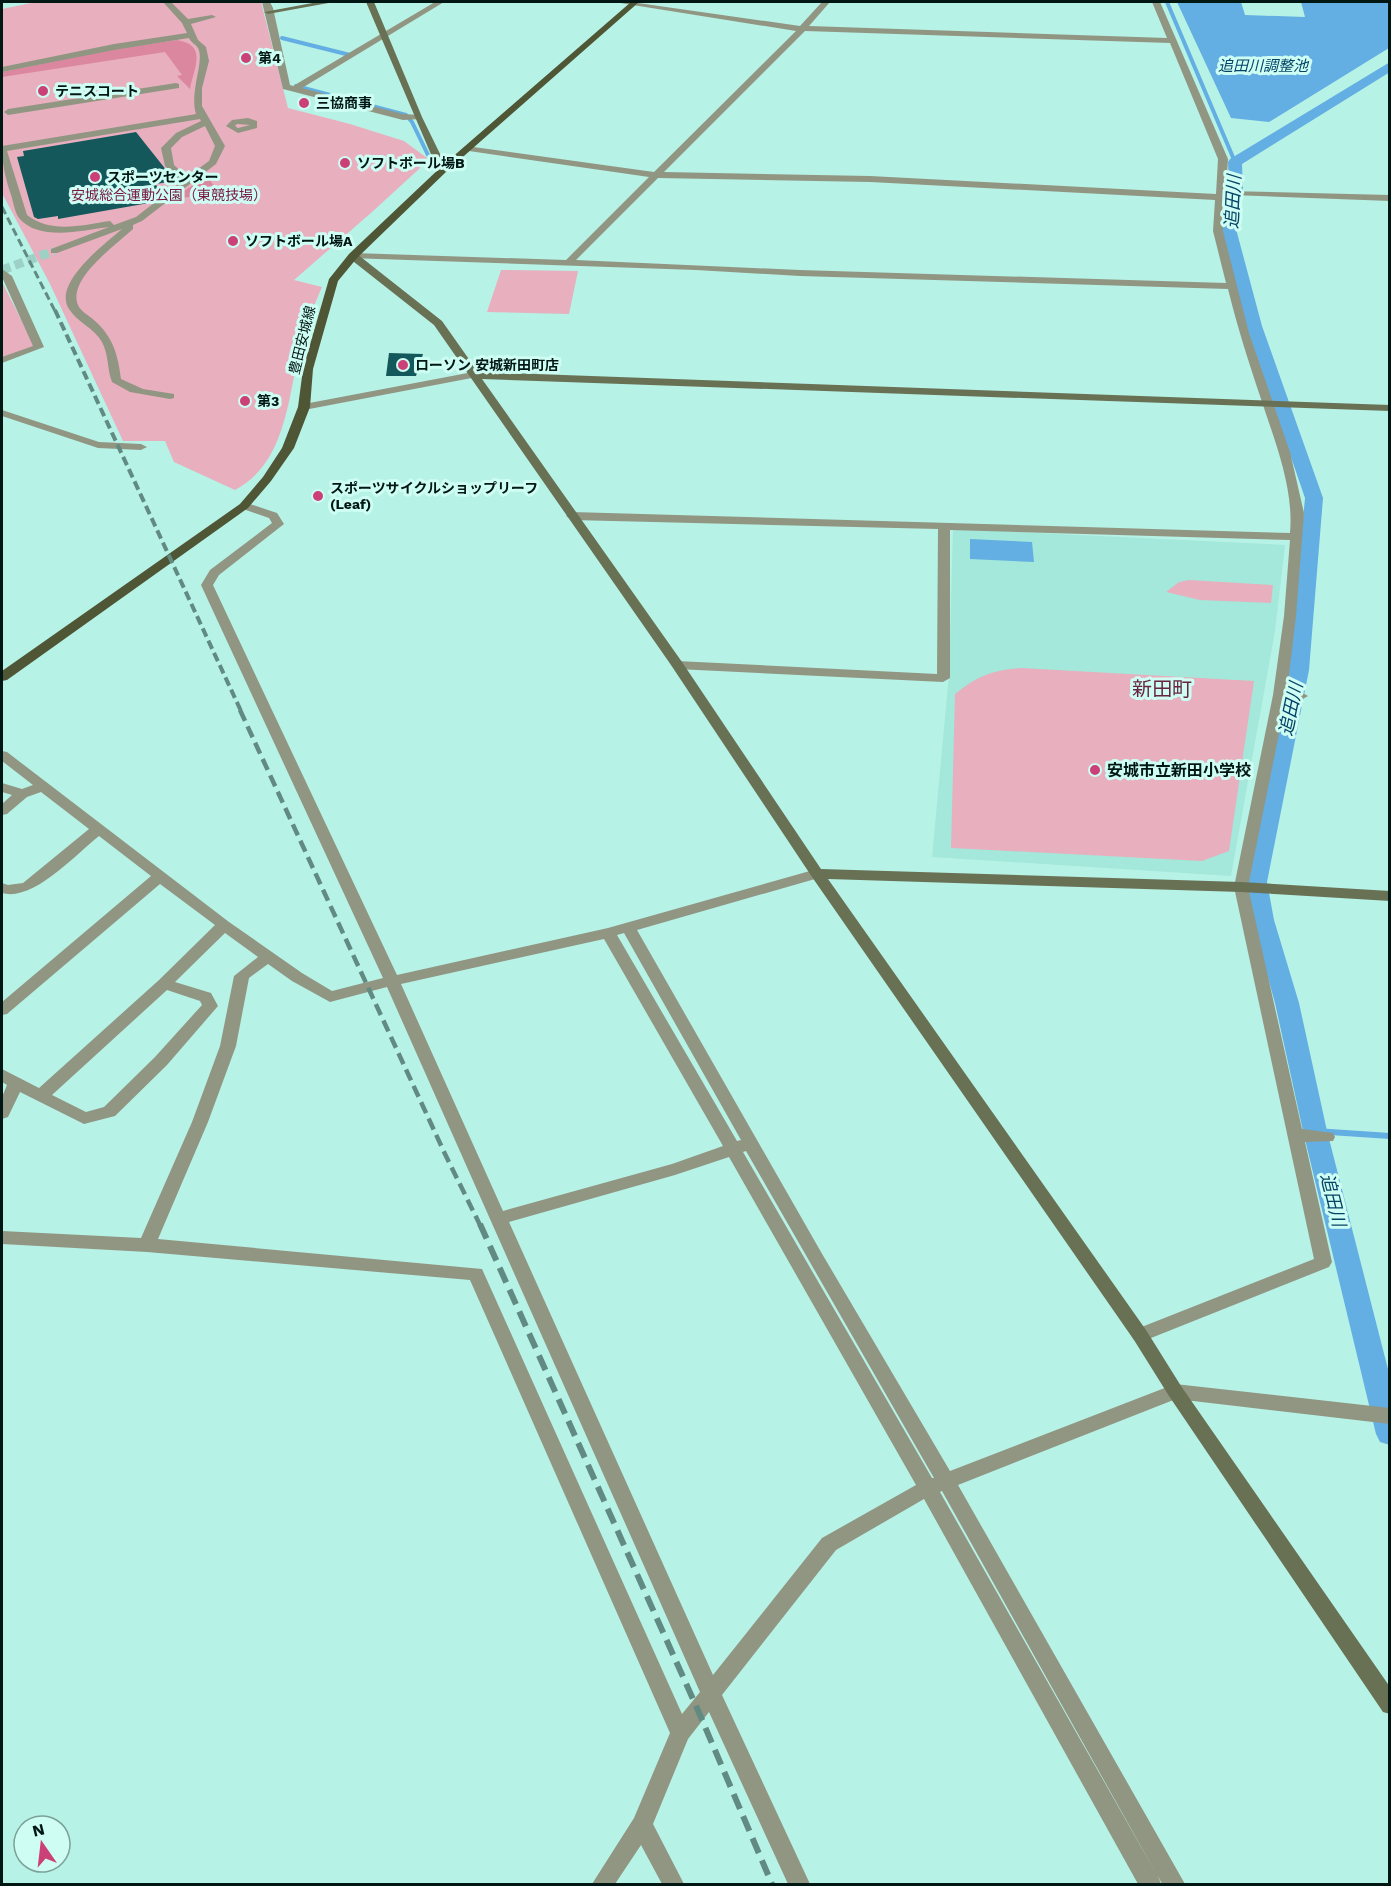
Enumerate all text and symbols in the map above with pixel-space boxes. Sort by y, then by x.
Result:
place label: 第4 [258,50,281,66]
marker: 第4 [239,51,253,65]
water label: 追田川調整池 [1218,57,1310,75]
place label: テニスコート [55,83,139,99]
marker: テニスコート [36,84,50,98]
place label: 三協商事 [316,95,372,111]
marker: 三協商事 [297,96,311,110]
place label: ソフトボール場B [357,155,465,171]
marker: ソフトボール場B [338,156,352,170]
place label: スポーツセンター [107,169,219,185]
marker: スポーツセンター [88,170,102,184]
water label: 追田川 [1221,172,1245,229]
park label: 安城総合運動公園（東競技場） [71,187,267,203]
place label: ソフトボール場A [245,233,353,249]
marker: ソフトボール場A [226,234,240,248]
street label: 豊田安城線 [286,304,318,376]
place label: ローソン 安城新田町店 [415,357,559,373]
marker: ローソン 安城新田町店 [396,358,410,372]
place label: 第3 [257,393,279,409]
marker: 第3 [238,394,252,408]
place label: スポーツサイクルショップリーフ (Leaf) [330,480,538,512]
marker: スポーツサイクルショップリーフ (Leaf) [311,489,325,503]
district label: 新田町 [1132,677,1192,701]
water label: 追田川 [1275,678,1307,737]
place label: 安城市立新田小学校 [1107,761,1251,780]
marker: 安城市立新田小学校 [1088,763,1102,777]
water label: 追田川 [1317,1171,1351,1231]
north arrow [12,1814,72,1874]
text: N [30,1819,47,1841]

